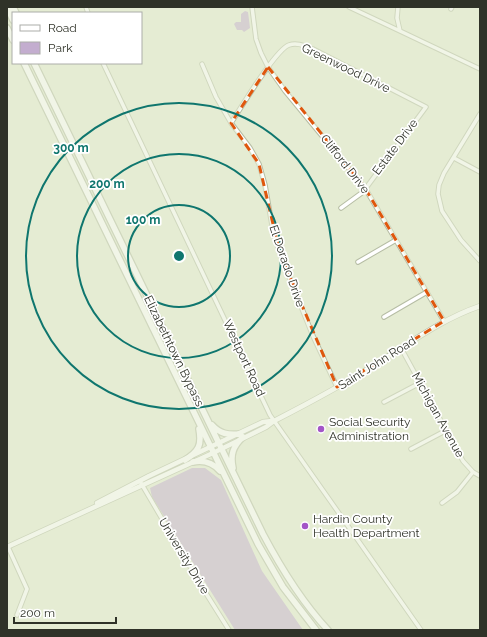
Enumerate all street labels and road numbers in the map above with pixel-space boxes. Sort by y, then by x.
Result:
street label: Greenwood Drive [300,41,392,95]
street label: Estate Drive [369,116,421,178]
street label: Clifford Drive [318,132,372,196]
street label: El Dorado Drive [266,223,308,309]
street label: Elizabethtown Bypass [141,293,207,409]
street label: Westport Road [220,317,268,399]
street label: Saint John Road [336,334,418,392]
street label: Michigan Avenue [409,370,467,460]
street label: University Drive [156,515,212,597]

